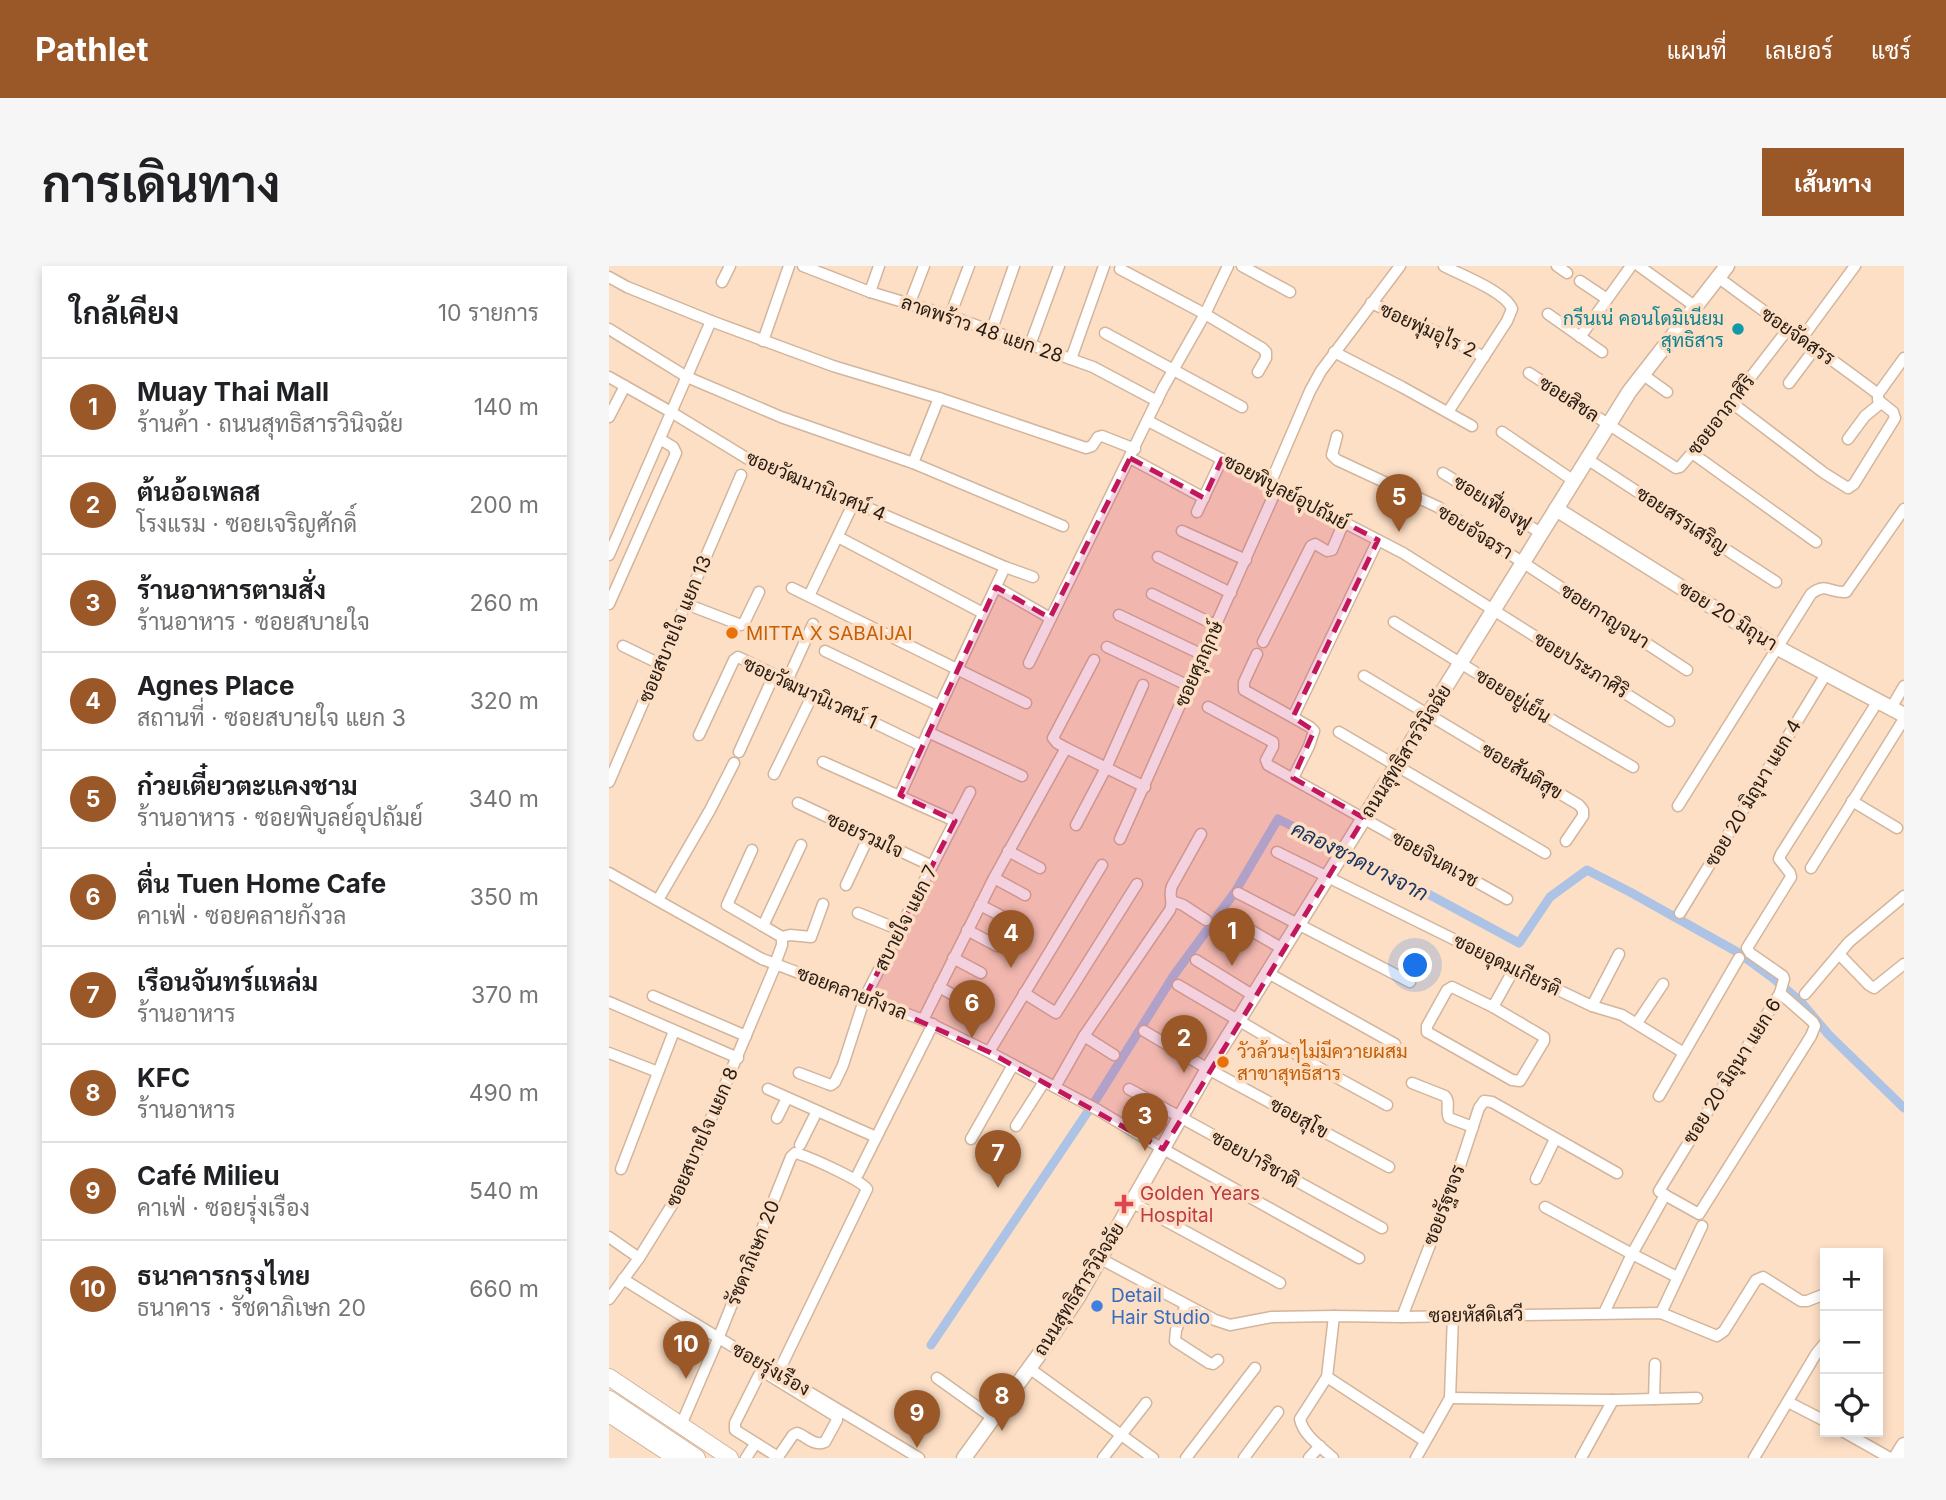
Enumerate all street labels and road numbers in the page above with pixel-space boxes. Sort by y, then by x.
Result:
street label: ลาดพร้าว 48 แยก 28 [898,291,1066,367]
street label: ซอยพุ่มอุไร 2 [1376,297,1480,363]
street label: ซอยจัดสรร [1757,302,1839,370]
street label: ซอยอาภาศิริ [1682,370,1760,460]
street label: ซอยสิชล [1535,371,1603,427]
street label: ซอยวัฒนานิเวศน์ 4 [743,445,890,526]
street label: ซอยพิบูลย์อุปถัมย์ [1218,448,1353,536]
street label: ซอยเฟื่องฟู [1448,465,1538,537]
street label: ซอยสรรเสริญ [1632,482,1732,558]
street label: ซอยอัจฉรา [1433,500,1517,564]
street label: ซอยสบายใจ แยก 13 [633,551,716,706]
street label: ซอย 20 มิถุนา [1674,577,1782,656]
street label: ซอยกาญจนา [1556,579,1654,653]
street label: ซอยศุภฤกษ์ [1169,616,1230,711]
street label: ซอยประภาศิริ [1530,627,1632,703]
street label: ซอยวัฒนานิเวศน์ 1 [739,651,881,734]
street label: ซอยอยู่เย็น [1470,662,1556,730]
street label: ถนนสุทธิสารวินิจฉัย [1356,680,1457,822]
street label: ซอย 20 มิถุนา แยก 4 [1700,715,1807,871]
street label: ซอยสันติสุข [1477,738,1567,805]
street label: ซอยรวมใจ [823,806,907,863]
street label: ซอยจินตเวช [1388,826,1482,892]
street label: สบายใจ แยก 7 [869,861,942,975]
street label: ซอยอุดมเกียรติ [1449,928,1565,1002]
street label: ซอยคลายกังวล [793,961,911,1025]
street label: ซอย 20 มิถุนา แยก 6 [1678,994,1787,1149]
street label: ซอยสบายใจ แยก 8 [660,1063,743,1210]
street label: ซอยสุโข [1265,1092,1333,1144]
street label: ซอยปาริชาติ [1207,1125,1303,1193]
street label: ซอยรัฐขจร [1418,1162,1471,1249]
street label: รัชดาภิเษก 20 [721,1197,785,1309]
street label: ถนนสุทธิสารวินิจฉัย [1029,1218,1130,1360]
street label: ซอยหัสดิเสวี [1428,1302,1524,1327]
street label: ซอยรุ่งเรือง [727,1337,814,1401]

